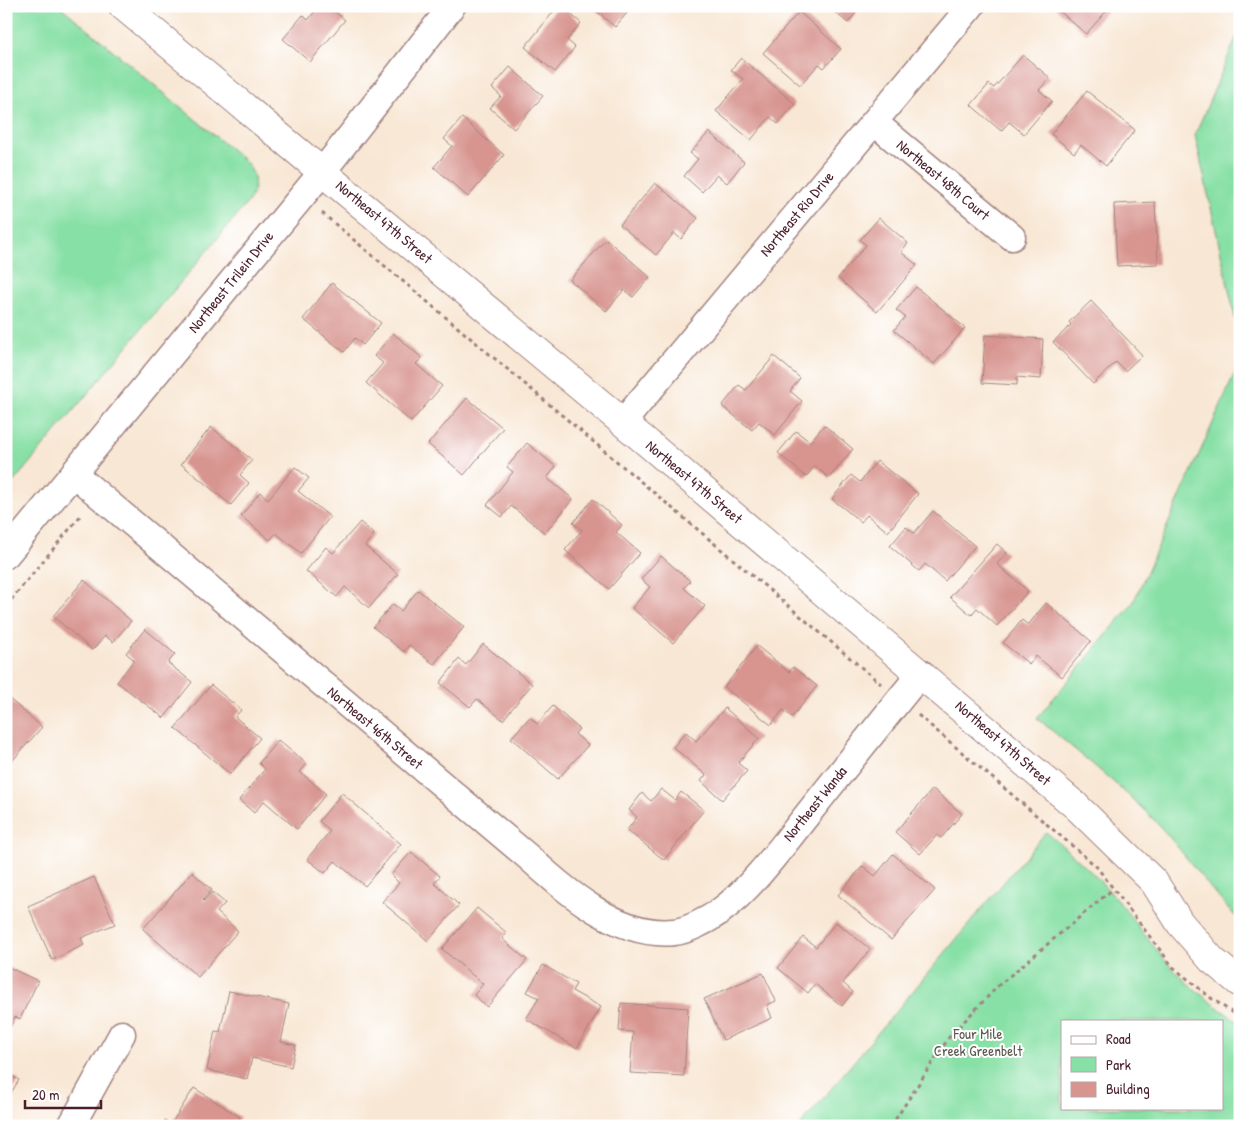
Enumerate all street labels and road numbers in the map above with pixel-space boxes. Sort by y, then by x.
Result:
street label: Northeast 48th Court [892,134,995,225]
street label: Northeast Rio Drive [755,167,839,261]
street label: Northeast 47th Street [331,175,438,269]
street label: Northeast Trilein Drive [183,226,278,337]
street label: Northeast 47th Street [641,435,748,529]
street label: Northeast 46th Street [323,681,428,774]
street label: Northeast 47th Street [951,695,1056,791]
street label: Northeast Wanda [778,762,852,846]

